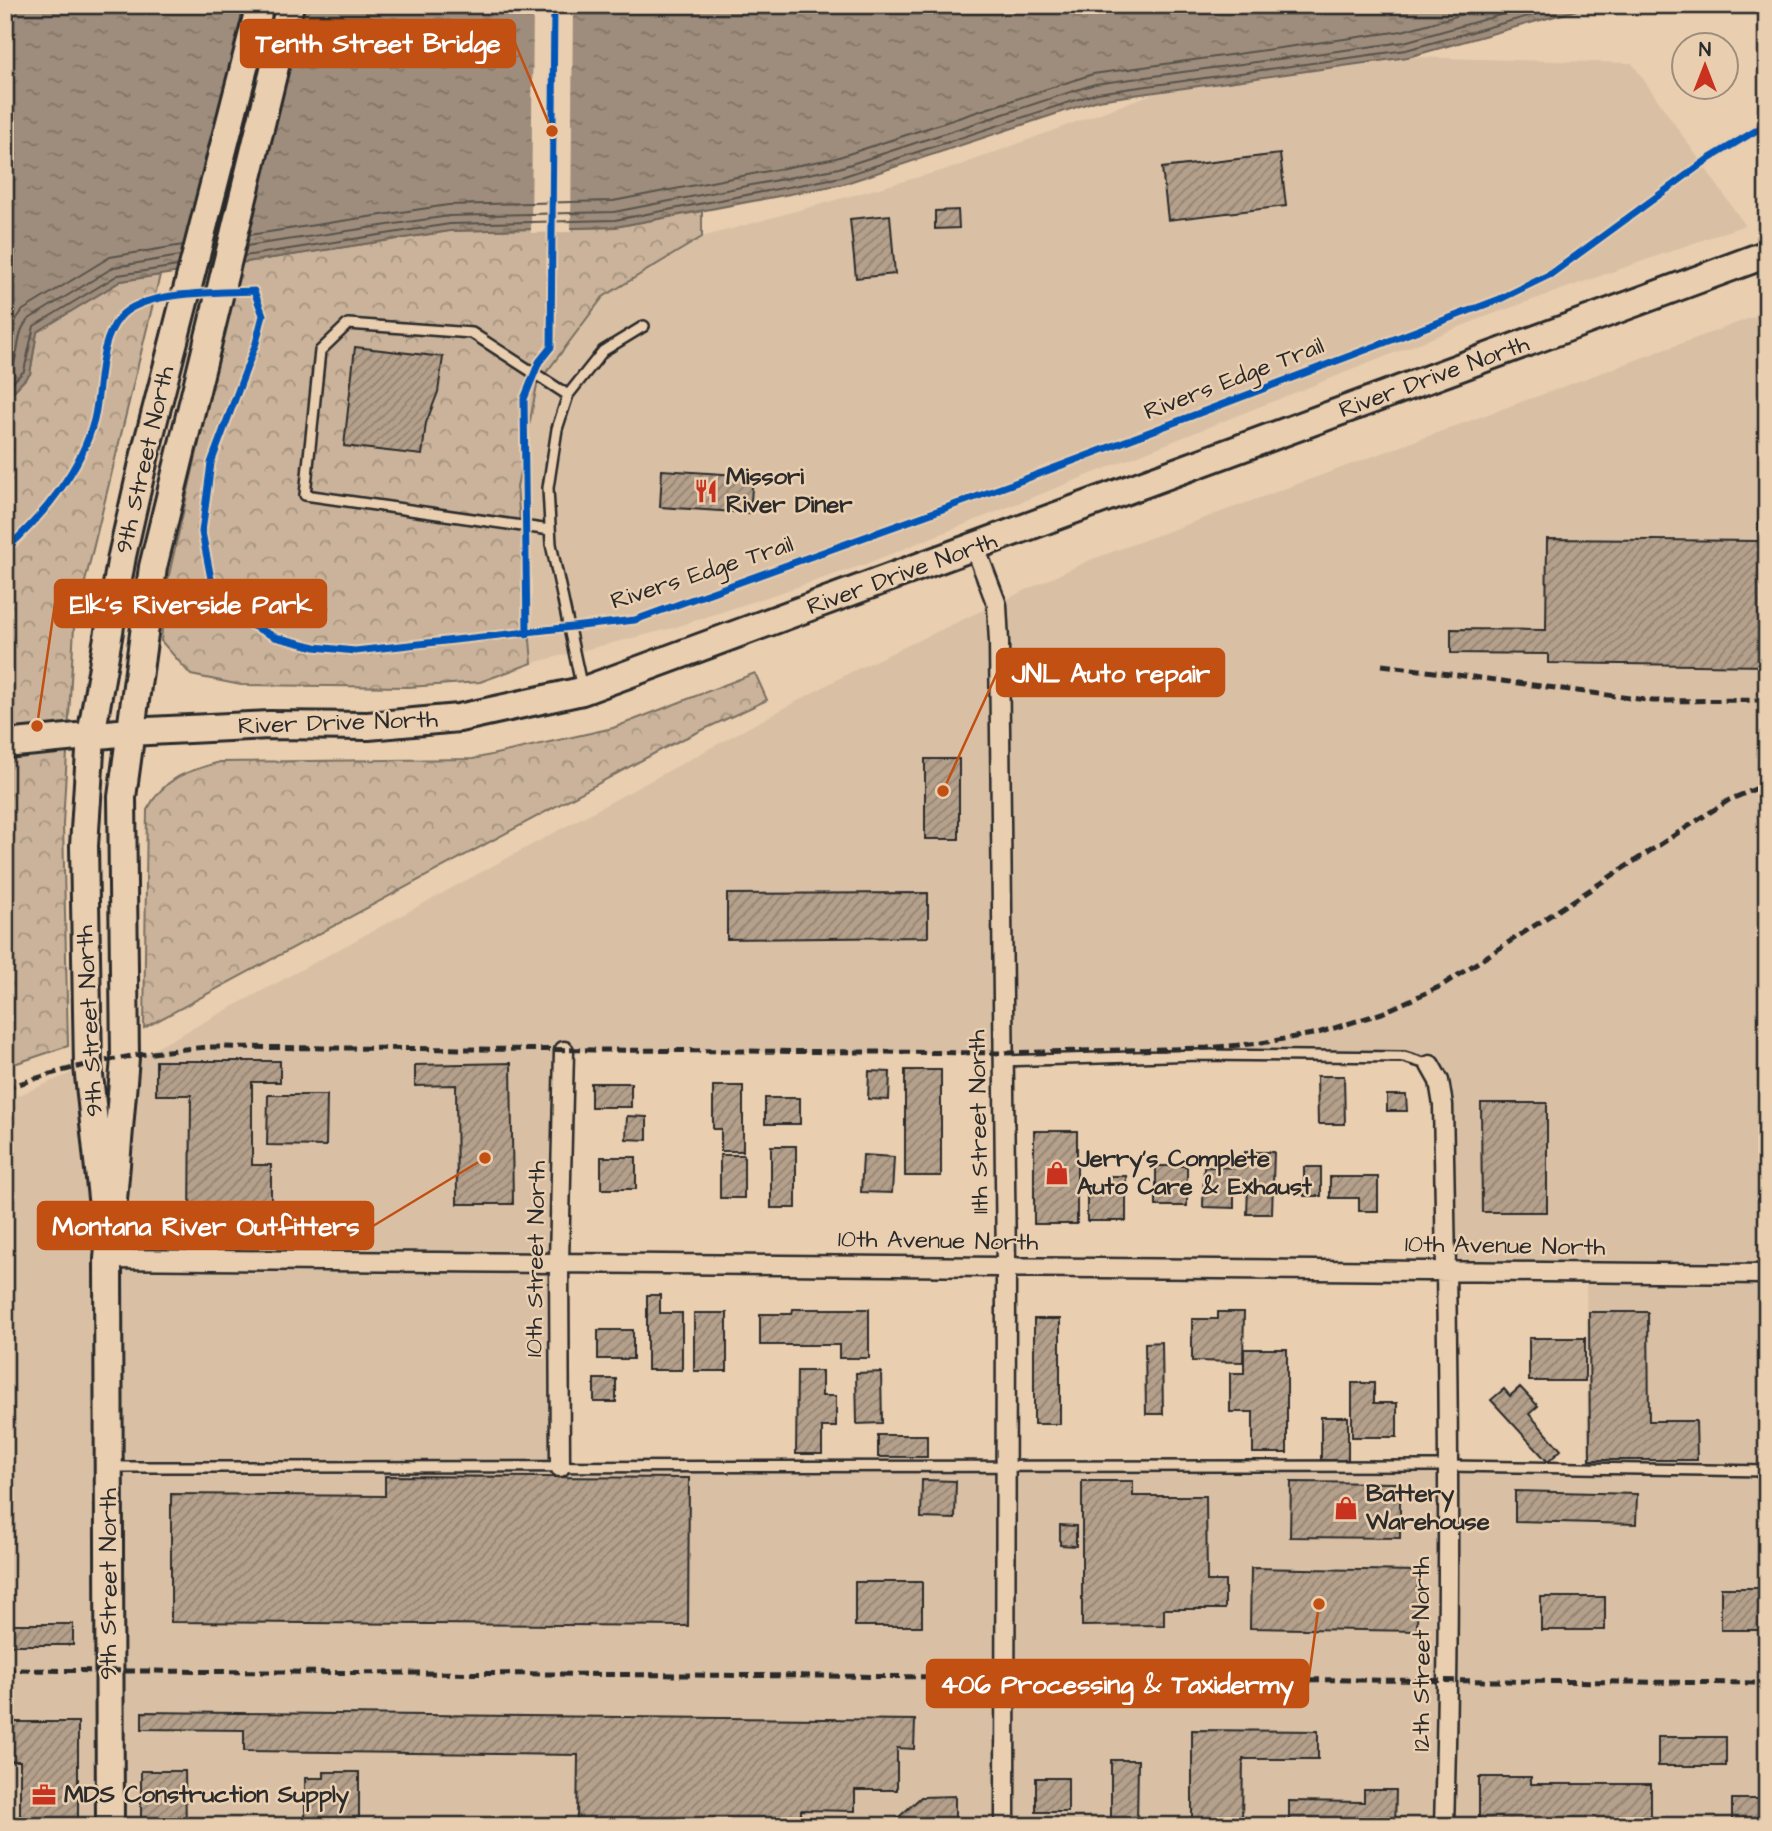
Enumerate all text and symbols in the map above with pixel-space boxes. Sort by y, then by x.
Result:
callout: Tenth Street Bridge [241,20,515,67]
text: Tenth Street Bridge [254,26,501,65]
north arrow [1670,32,1740,102]
text: N [1699,37,1711,64]
street label: River Drive North [1334,327,1534,427]
street label: Rivers Edge Trail [1139,329,1329,430]
street label: 9th Street North [107,363,183,557]
place label: Missori River Diner [726,460,853,522]
restaurant icon: Missori River Diner [692,477,720,505]
street label: River Drive North [802,524,1002,624]
street label: Rivers Edge Trail [606,527,798,620]
callout: Elk's Riverside Park [55,580,326,627]
text: Elk's Riverside Park [70,587,313,623]
callout: JNL Auto repair [997,649,1224,696]
text: JNL Auto repair [1011,656,1211,692]
street label: River Drive North [238,703,439,743]
street label: 9th Street North [68,924,112,1118]
street label: 11th Street North [960,1029,998,1214]
place label: Jerry's Complete Auto Care & Exhaust [1076,1142,1312,1204]
shop icon: Jerry's Complete Auto Care & Exhaust [1043,1159,1071,1187]
street label: 10th Street North [517,1160,555,1358]
callout: Montana River Outfitters [38,1202,373,1249]
text: Montana River Outfitters [52,1209,360,1245]
street label: 10th Avenue North [838,1222,1039,1260]
street label: 10th Avenue North [1405,1227,1606,1265]
place label: Battery Warehouse [1365,1477,1490,1539]
street label: 9th Street North [92,1488,126,1680]
shop icon: Battery Warehouse [1332,1494,1360,1522]
street label: 12th Street North [1405,1556,1439,1752]
callout: 406 Processing & Taxidermy [927,1660,1308,1707]
text: 406 Processing & Taxidermy [940,1667,1294,1706]
place label: MDS Construction Supply [64,1778,350,1814]
office icon: MDS Construction Supply [30,1781,58,1809]

